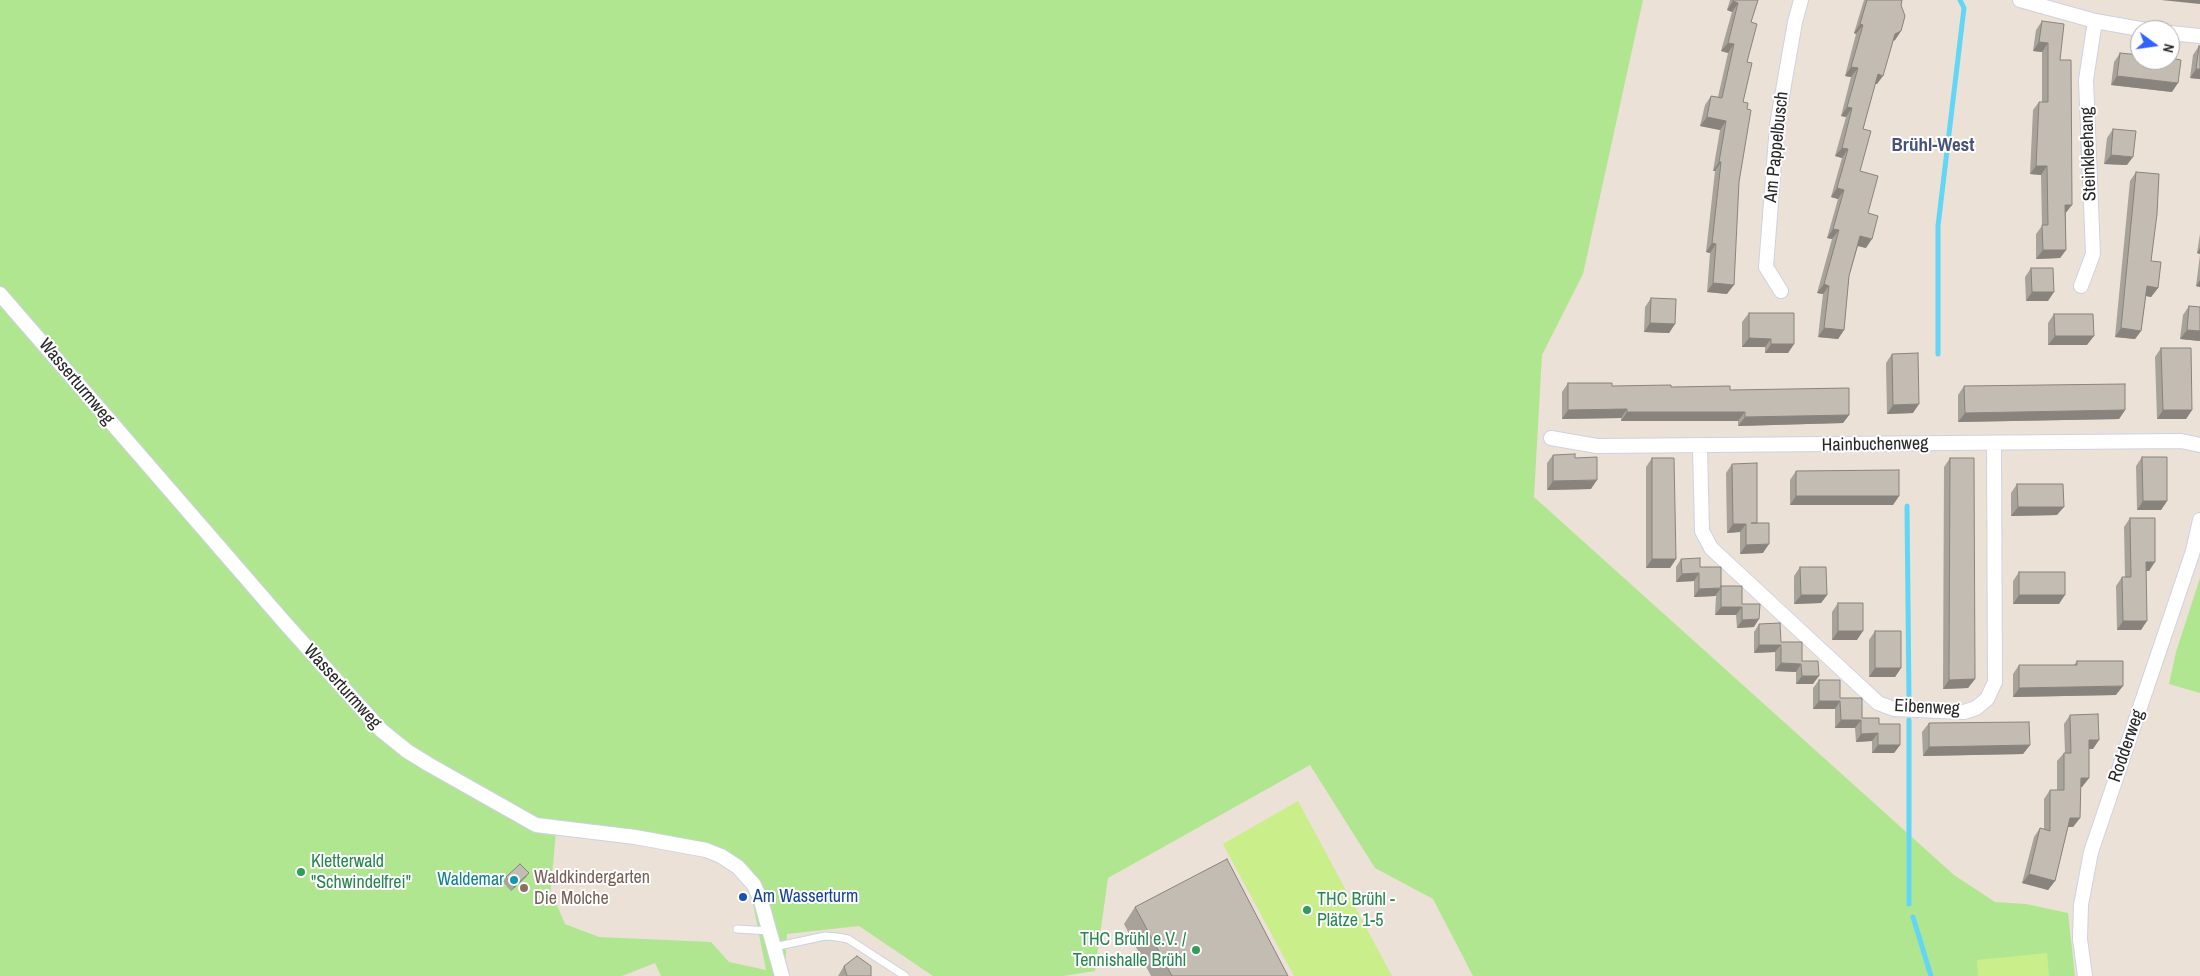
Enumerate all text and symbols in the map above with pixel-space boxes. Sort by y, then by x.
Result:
north arrow [2130,20,2180,70]
text: N [2159,42,2178,55]
street label: Am Pappelbusch [1760,90,1794,204]
street label: Steinkleehang [2077,106,2101,202]
district label: Brühl-West [1892,135,1974,157]
street label: Wasserturmweg [34,334,118,430]
street label: Hainbuchenweg [1821,433,1929,457]
street label: Wasserturmweg [298,640,386,734]
street label: Eibenweg [1894,695,1960,721]
street label: Rodderweg [2105,707,2149,785]
place label: Kletterwald "Schwindelfrei" [311,851,411,894]
marker: Kletterwald "Schwindelfrei" [295,866,307,878]
place label: Waldkindergarten Die Molche [534,867,650,910]
place label: Waldemar [437,869,504,891]
marker: Waldemar [508,874,520,886]
marker: Waldkindergarten Die Molche [518,882,530,894]
place label: Am Wasserturm [753,886,858,908]
place label: THC Brühl - Plätze 1-5 [1317,889,1395,932]
marker: Am Wasserturm [737,891,749,903]
marker: THC Brühl - Plätze 1-5 [1301,904,1313,916]
place label: THC Brühl e.V. / Tennishalle Brühl [1073,929,1186,972]
marker: THC Brühl e.V. / Tennishalle Brühl [1190,944,1202,956]

